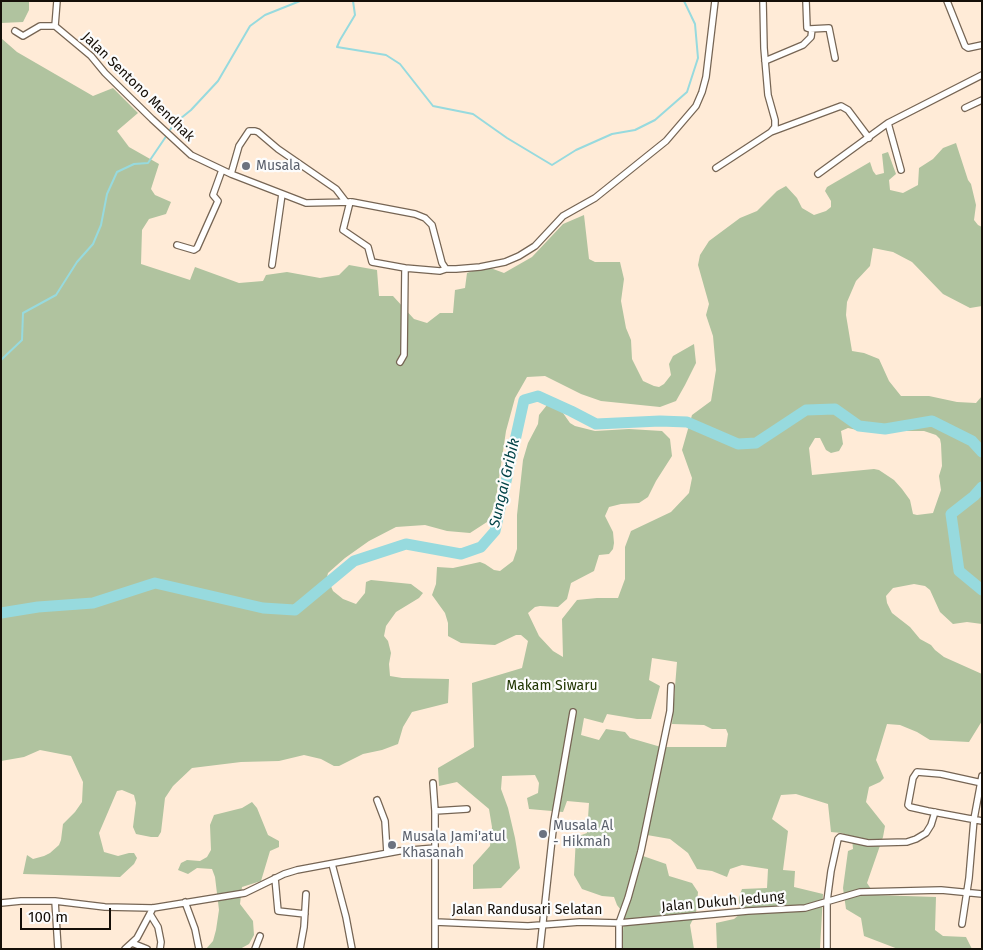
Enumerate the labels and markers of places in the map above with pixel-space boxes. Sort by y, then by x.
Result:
place label: Musala [256,158,301,174]
marker: Musala [240,160,252,172]
place label: Musala Al - Hikmah [553,818,613,850]
marker: Musala Al - Hikmah [537,828,549,840]
place label: Musala Jami'atul Khasanah [402,829,506,862]
marker: Musala Jami'atul Khasanah [386,839,398,851]

